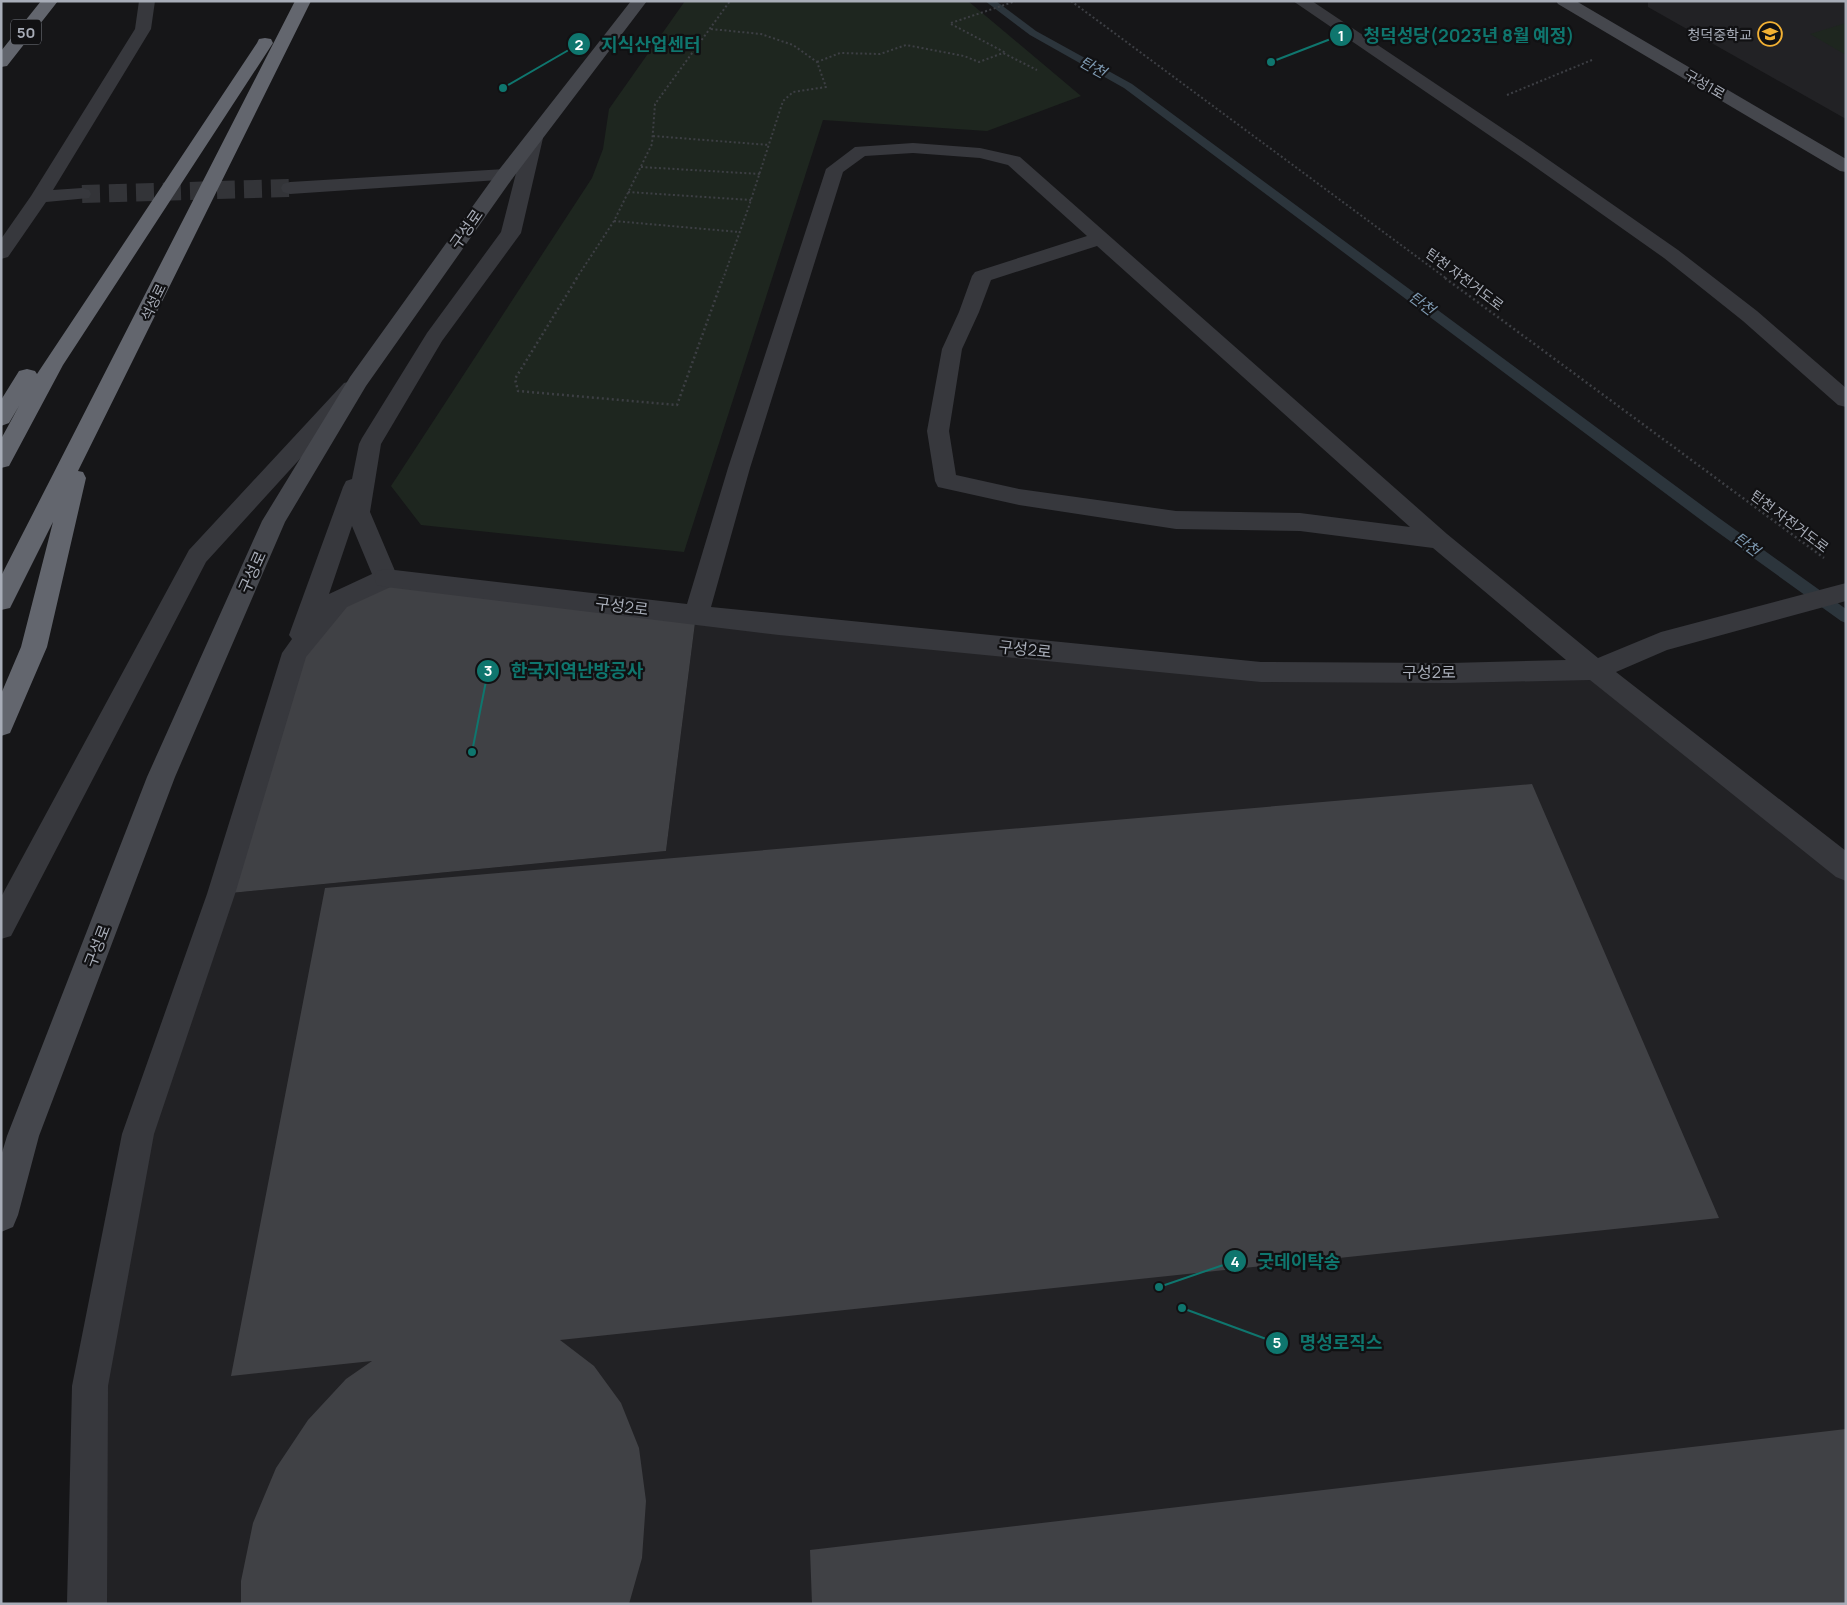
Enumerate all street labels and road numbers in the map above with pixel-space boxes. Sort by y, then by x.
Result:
road number: 50 [11,20,41,44]
street label: 구성1로 [1681,65,1729,103]
street label: 구성로 [444,204,488,253]
street label: 탄천 자전거도로 [1423,244,1507,314]
street label: 석성로 [136,280,170,324]
street label: 탄천 자전거도로 [1748,486,1832,556]
street label: 구성로 [233,547,271,597]
street label: 구성2로 [594,592,650,620]
street label: 구성2로 [997,635,1053,663]
street label: 구성2로 [1402,661,1456,683]
street label: 구성로 [79,921,115,971]

